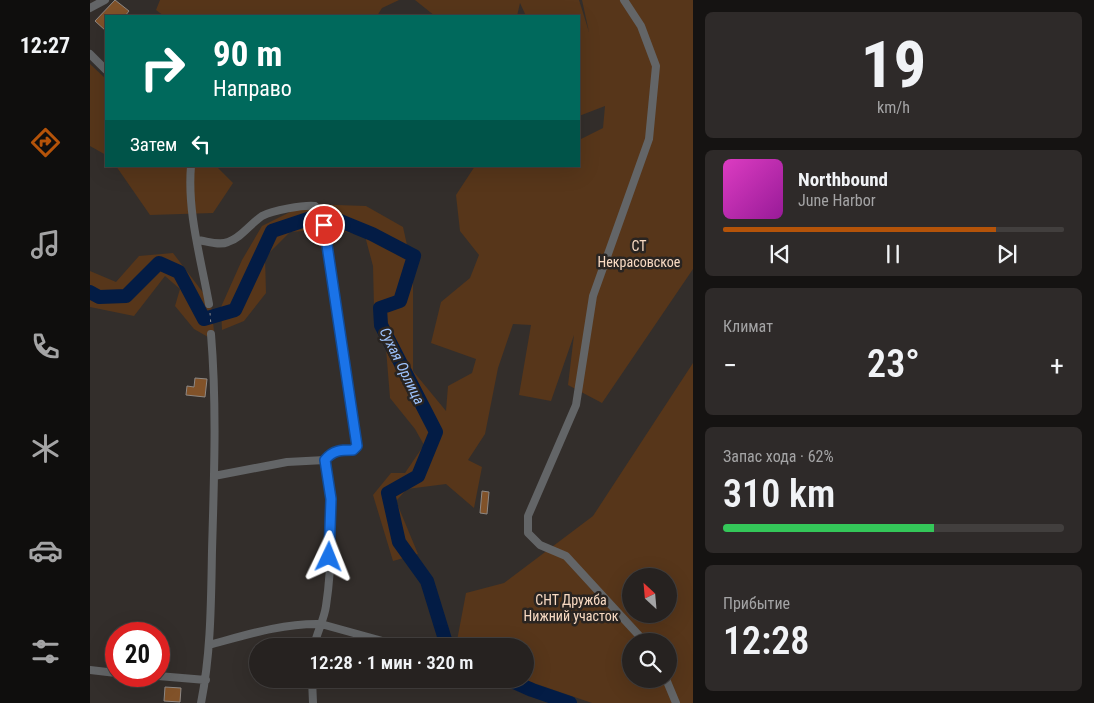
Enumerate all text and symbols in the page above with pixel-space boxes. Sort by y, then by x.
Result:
text: 19 [861,27,926,103]
text: 12:27 [20,33,70,58]
text: 90 m [213,34,282,75]
icon: right [130,35,195,100]
text: Направо [213,76,292,101]
text: km/h [877,98,910,117]
icon: directions [28,125,63,160]
icon: left [187,130,215,158]
text: Затем [130,133,177,156]
text: Northbound [798,168,888,191]
text: June Harbor [798,191,876,210]
pin [303,204,345,246]
icon: arrive [310,211,338,239]
icon: music [28,227,63,262]
park label: СТ Некрасовское [598,238,681,270]
icon: previous [766,240,794,268]
icon: pause [879,240,907,268]
icon: next [993,240,1021,268]
text: Климат [723,317,773,336]
water label: Сухая Орлица [376,325,428,407]
icon: phone [28,329,63,364]
text: 23° [867,342,920,386]
text: − [723,349,737,382]
text: + [1050,349,1064,382]
icon: climate [28,431,63,466]
text: Запас хода · 62% [723,447,834,466]
text: 310 km [723,472,835,516]
position arrow [302,530,354,582]
icon: car [28,533,63,568]
north arrow [622,568,678,622]
map controls [622,568,677,688]
park label: СНТ Дружба Нижний участок [524,592,619,624]
text: Прибытие [723,594,790,613]
text: 12:28 [723,619,809,663]
speed limit sign: 20 [105,622,170,687]
button: search [622,633,677,688]
icon: filters [28,634,63,669]
text: 12:28 · 1 мин · 320 m [310,651,473,674]

